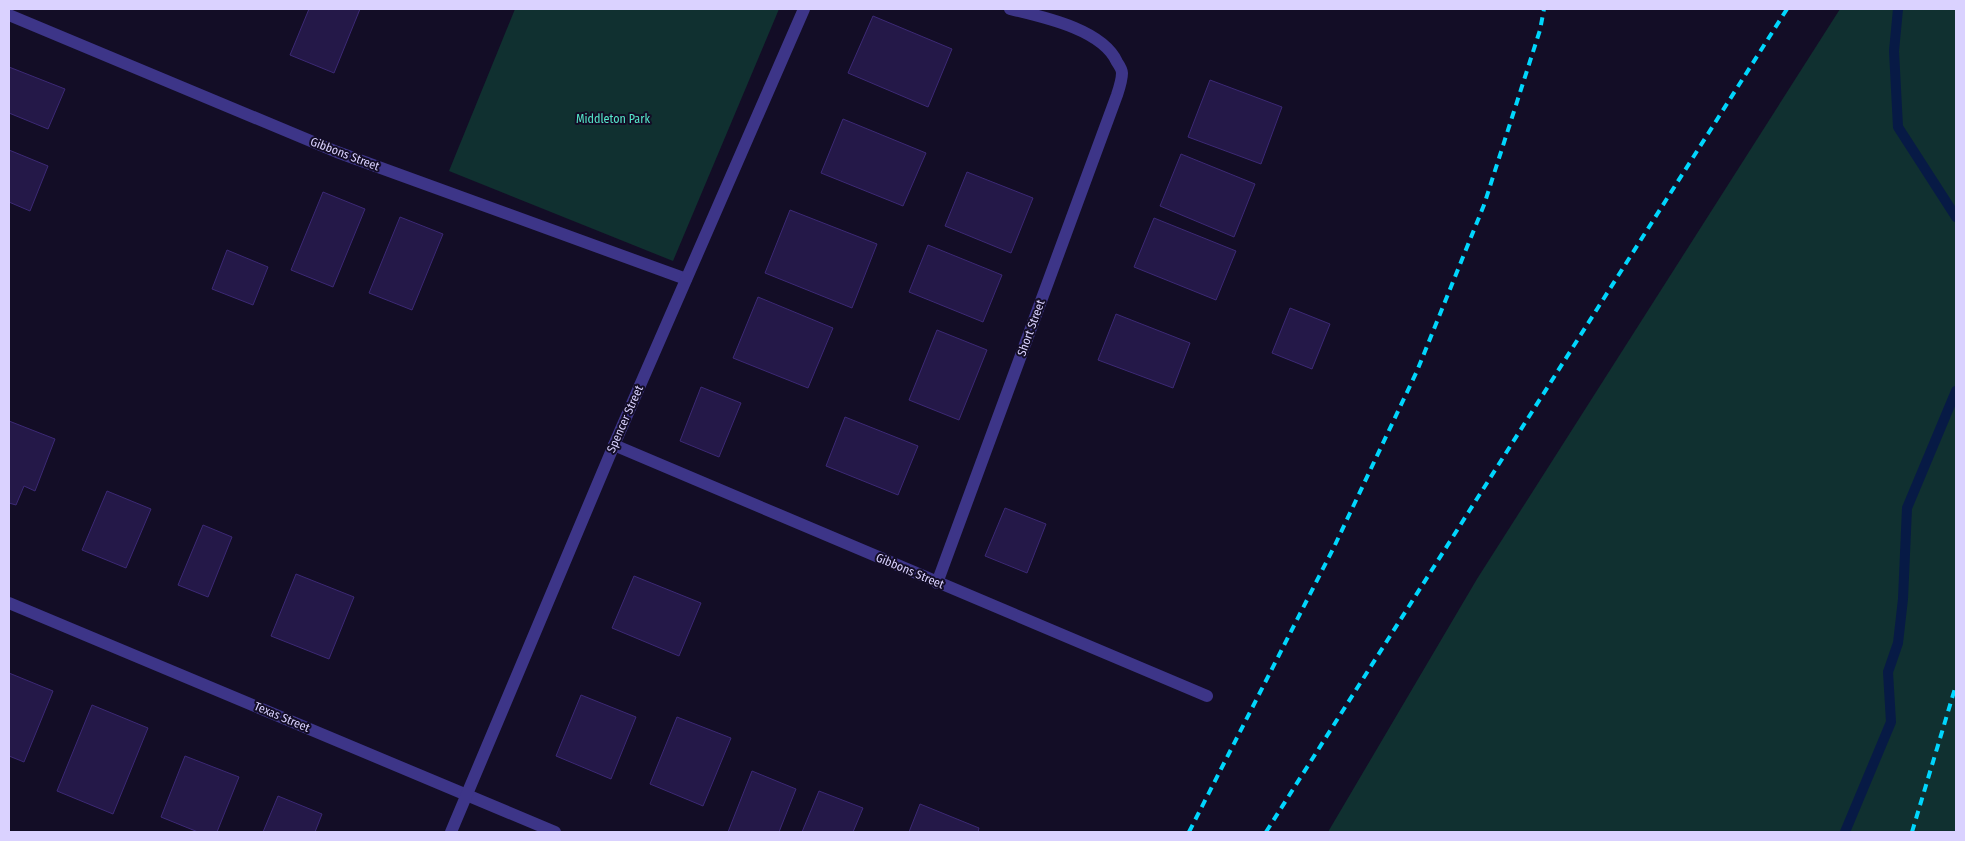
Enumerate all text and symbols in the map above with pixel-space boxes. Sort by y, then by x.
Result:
park label: Middleton Park [576,112,650,126]
street label: Gibbons Street [309,134,382,174]
street label: Short Street [1014,298,1048,358]
street label: Spencer Street [604,383,646,455]
street label: Gibbons Street [874,550,946,592]
street label: Texas Street [252,699,312,735]

